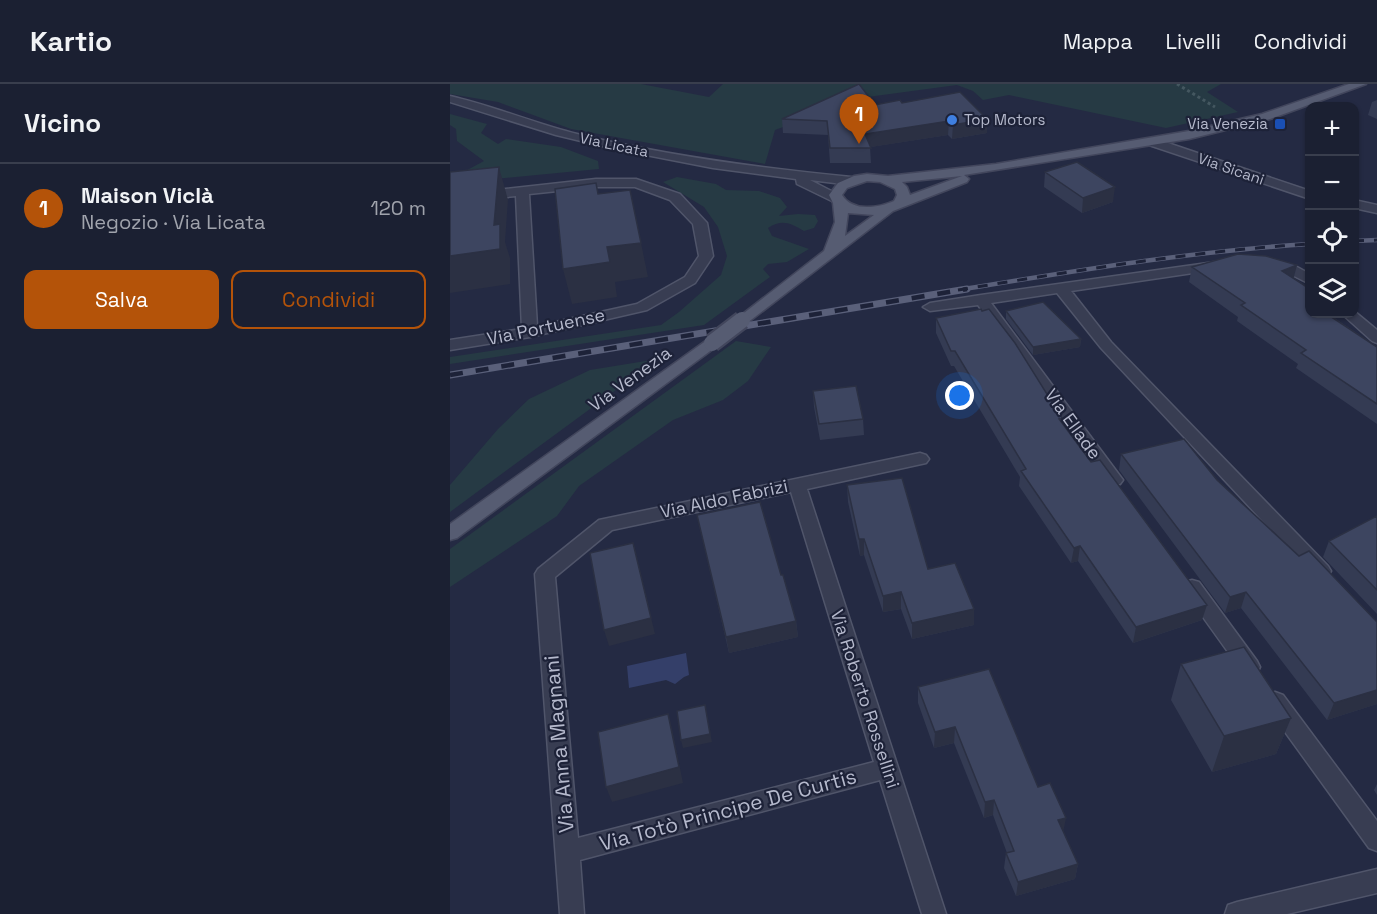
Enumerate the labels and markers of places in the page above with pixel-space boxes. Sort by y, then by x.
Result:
pin: 1 [840,94,878,144]
place label: Top Motors [964,110,1045,129]
marker: Top Motors [945,113,959,127]
place label: Via Venezia [1187,114,1268,133]
marker: Via Venezia [1273,117,1287,131]

